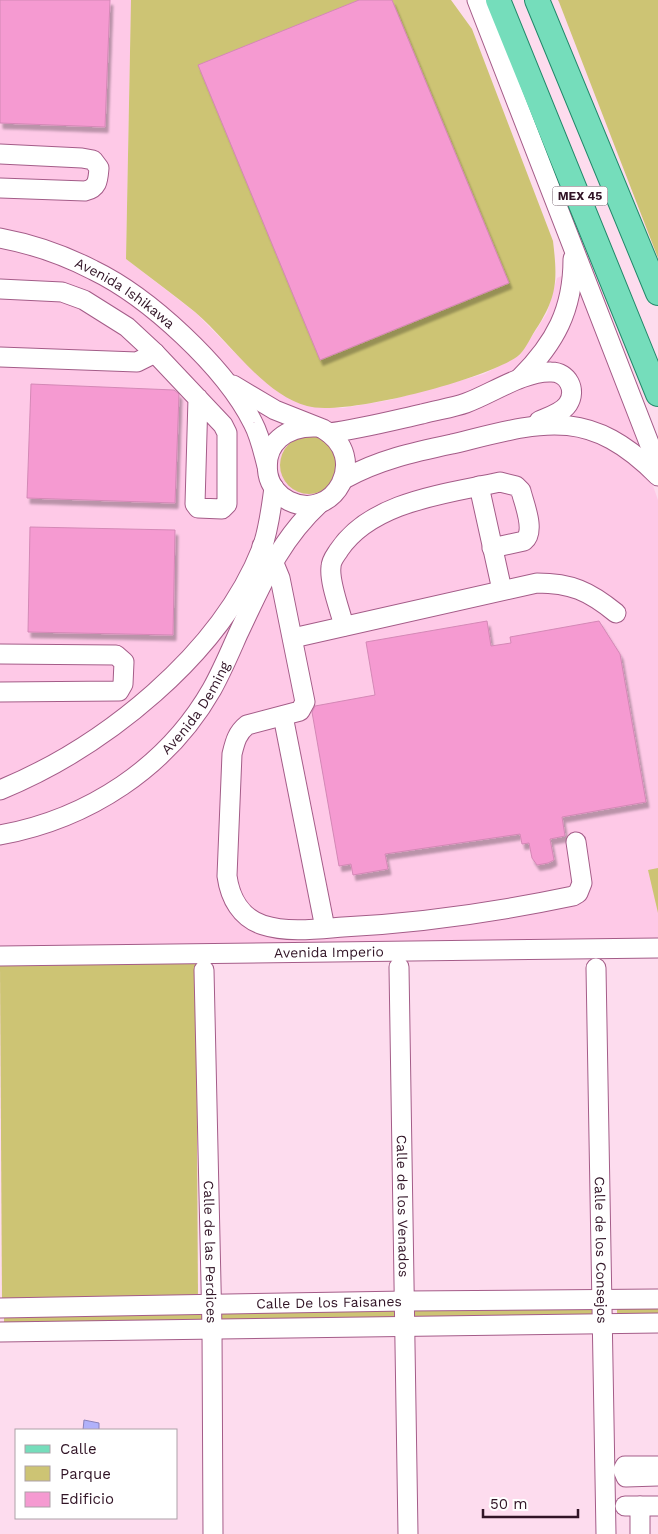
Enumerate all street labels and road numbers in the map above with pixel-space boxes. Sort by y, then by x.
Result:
road number: MEX 45 [552,187,608,206]
street label: Avenida Ishikawa [73,254,178,332]
street label: Avenida Deming [158,658,233,757]
street label: Avenida Imperio [274,943,384,961]
street label: Calle de los Venados [394,1134,412,1277]
street label: Calle de los Consejos [592,1176,610,1324]
street label: Calle de las Perdices [201,1180,220,1324]
street label: Calle De los Faisanes [256,1293,402,1312]

